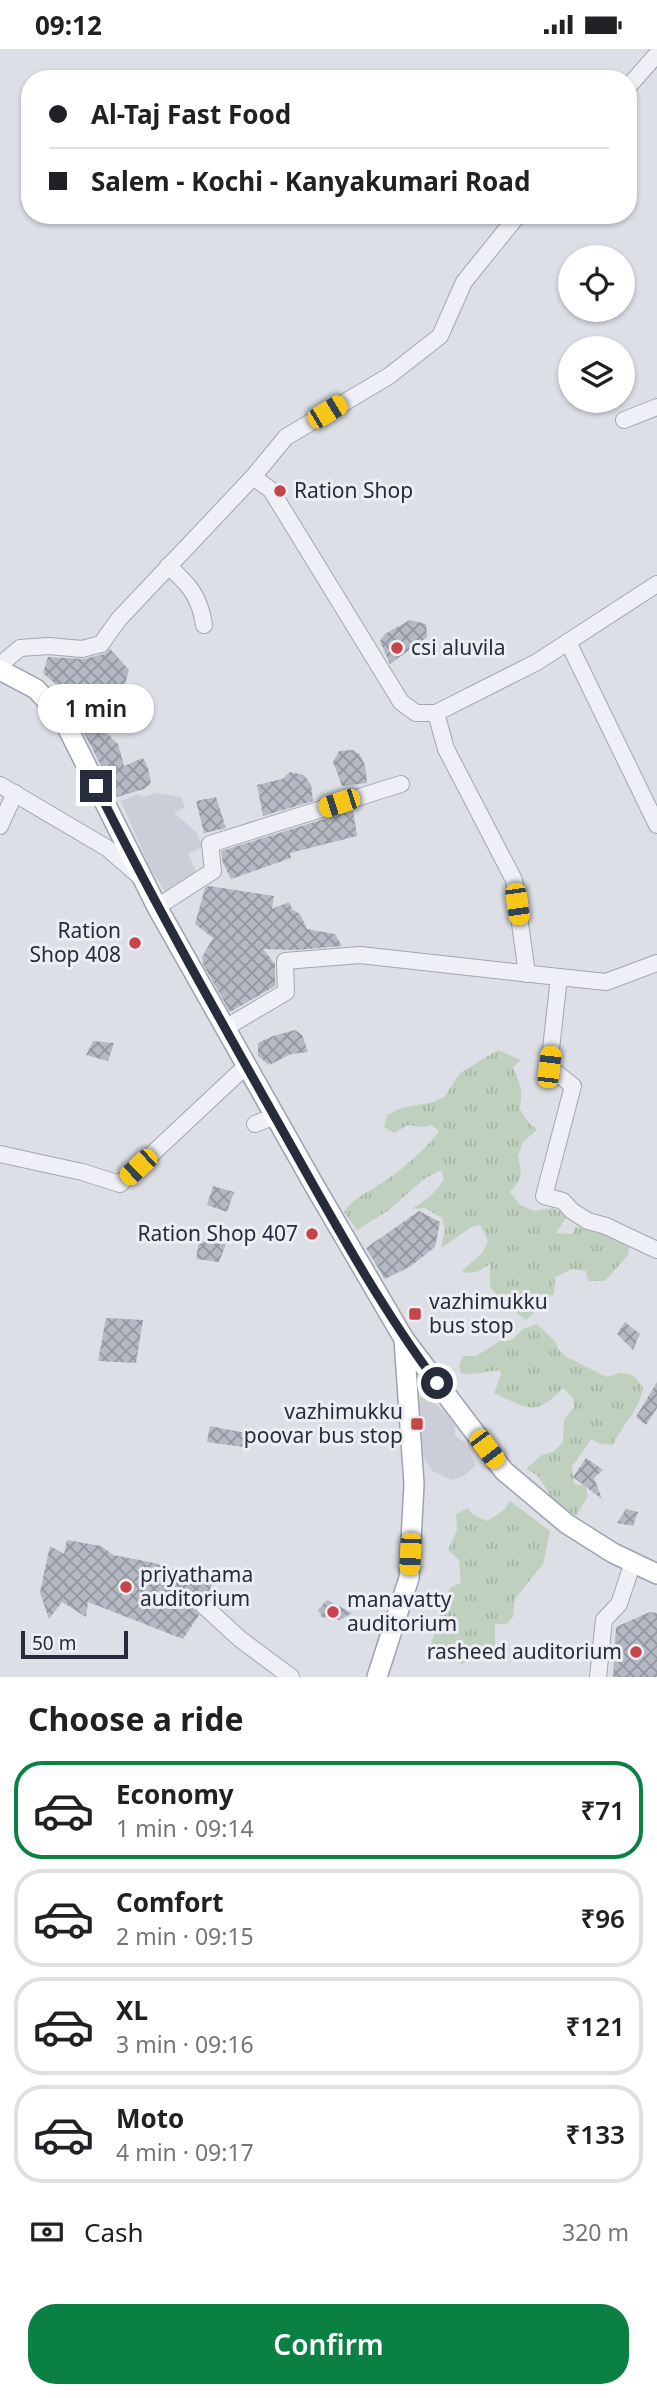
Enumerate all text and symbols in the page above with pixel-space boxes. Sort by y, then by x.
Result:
text: 09:12 [35,7,102,43]
text: Al-Taj Fast Food [91,96,291,132]
text: Salem - Kochi - Kanyakumari Road [91,163,530,199]
map controls [558,245,635,413]
button: locate [558,245,635,322]
button: layers [558,336,635,413]
car [304,392,351,432]
place label: Ration Shop [294,476,413,504]
marker: Ration Shop [272,483,288,499]
place label: csi aluvila [411,633,505,661]
marker: csi aluvila [389,640,405,656]
callout: 1 min [38,685,154,733]
text: 1 min [65,692,127,724]
route end [80,770,112,802]
car [316,787,363,819]
car [504,882,531,926]
place label: Ration Shop 408 [29,916,121,968]
marker: Ration Shop 408 [127,935,143,951]
car [537,1045,562,1089]
car [116,1145,161,1189]
place label: Ration Shop 407 [137,1219,298,1247]
marker: Ration Shop 407 [304,1226,320,1242]
place label: vazhimukku bus stop [429,1287,548,1339]
marker: vazhimukku bus stop [407,1306,423,1322]
route start [421,1367,453,1399]
place label: vazhimukku poovar bus stop [244,1397,403,1449]
marker: vazhimukku poovar bus stop [409,1416,425,1432]
car [466,1426,509,1472]
car [399,1532,422,1576]
place label: priyathama auditorium [140,1560,253,1612]
marker: priyathama auditorium [118,1579,134,1595]
place label: manavatty auditorium [347,1585,457,1637]
marker: manavatty auditorium [325,1604,341,1620]
scale bar [21,1628,128,1660]
text: 50 m [32,1630,76,1656]
place label: rasheed auditorium [427,1637,622,1665]
marker: rasheed auditorium [628,1644,644,1660]
text: Choose a ride [28,1697,244,1740]
text: Economy [116,1776,234,1812]
icon: car [32,1779,95,1842]
text: ₹71 [580,1792,625,1828]
text: 1 min · 09:14 [116,1812,254,1844]
text: Comfort [116,1884,224,1920]
icon: car [32,1887,95,1950]
text: ₹96 [580,1900,625,1936]
text: 2 min · 09:15 [116,1920,254,1952]
text: XL [116,1992,148,2028]
icon: car [32,1995,95,2058]
text: ₹121 [566,2008,625,2044]
text: 3 min · 09:16 [116,2028,254,2060]
text: Moto [116,2100,184,2136]
icon: car [32,2103,95,2166]
text: ₹133 [566,2116,625,2152]
text: 4 min · 09:17 [116,2136,254,2168]
icon: cash [28,2213,66,2251]
text: Cash [84,2214,144,2250]
text: 320 m [562,2216,629,2248]
button: Confirm [28,2304,629,2384]

